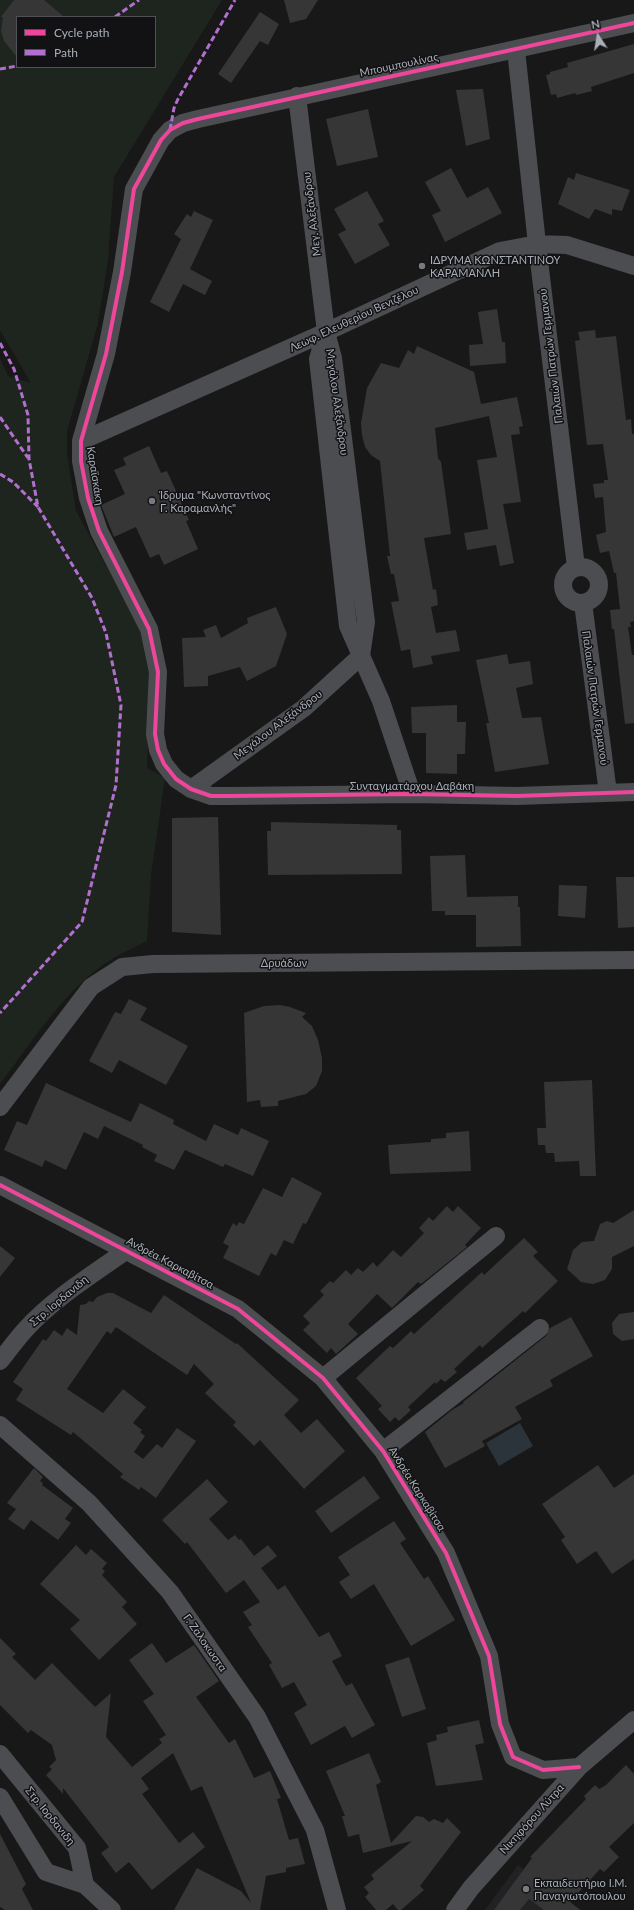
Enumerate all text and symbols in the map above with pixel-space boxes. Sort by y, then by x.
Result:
legend [16,16,156,68]
north arrow [578,16,618,56]
text: N [590,17,601,31]
text: Cycle path [54,25,109,40]
text: Path [54,45,78,60]
street label: Μπουμπουλίνας [358,50,440,80]
street label: Μεγ. Αλεξάνδρου [300,171,324,257]
place label: ΙΔΡΥΜΑ ΚΩΝΣΤΑΝΤΙΝΟΥ ΚΑΡΑΜΑΝΛΗ [430,253,560,279]
marker: ΙΔΡΥΜΑ ΚΩΝΣΤΑΝΤΙΝΟΥ ΚΑΡΑΜΑΝΛΗ [417,261,427,271]
street label: Λεωφ. Ελευθερίου Βενιζέλου [287,283,421,355]
street label: Παλαιών Πατρών Γερμανού [536,288,566,424]
street label: Μεγάλου Αλεξάνδρου [323,348,351,456]
street label: Καραϊσκάκη [84,446,106,506]
place label: Ίδρυμα "Κωνσταντίνος Γ. Καραμανλής" [160,488,270,514]
marker: Ίδρυμα "Κωνσταντίνος Γ. Καραμανλής" [147,496,157,506]
street label: Παλαιών Πατρών Γερμανού [579,630,611,766]
street label: Μεγάλου Αλεξάνδρου [231,687,325,763]
street label: Συνταγματάρχου Δαβάκη [350,779,474,793]
street label: Δρυάδων [261,956,307,970]
street label: Ανδρέα Καρκαβίτσα [124,1234,216,1292]
street label: Στρ. Ιορδανιδη [27,1273,91,1329]
street label: Ανδρέα Καρκαβίτσα [386,1444,448,1534]
street label: Γ. Ζαλοκωστα [180,1612,230,1674]
street label: Νικηφόρου Λύτρα [497,1781,567,1857]
street label: Στρ. Ιορδανιδη [22,1784,78,1848]
place label: Εκπαιδευτήριο Ι.Μ. Παναγιωτόπουλου [534,1876,627,1902]
marker: Εκπαιδευτήριο Ι.Μ. Παναγιωτόπουλου [521,1884,531,1894]

